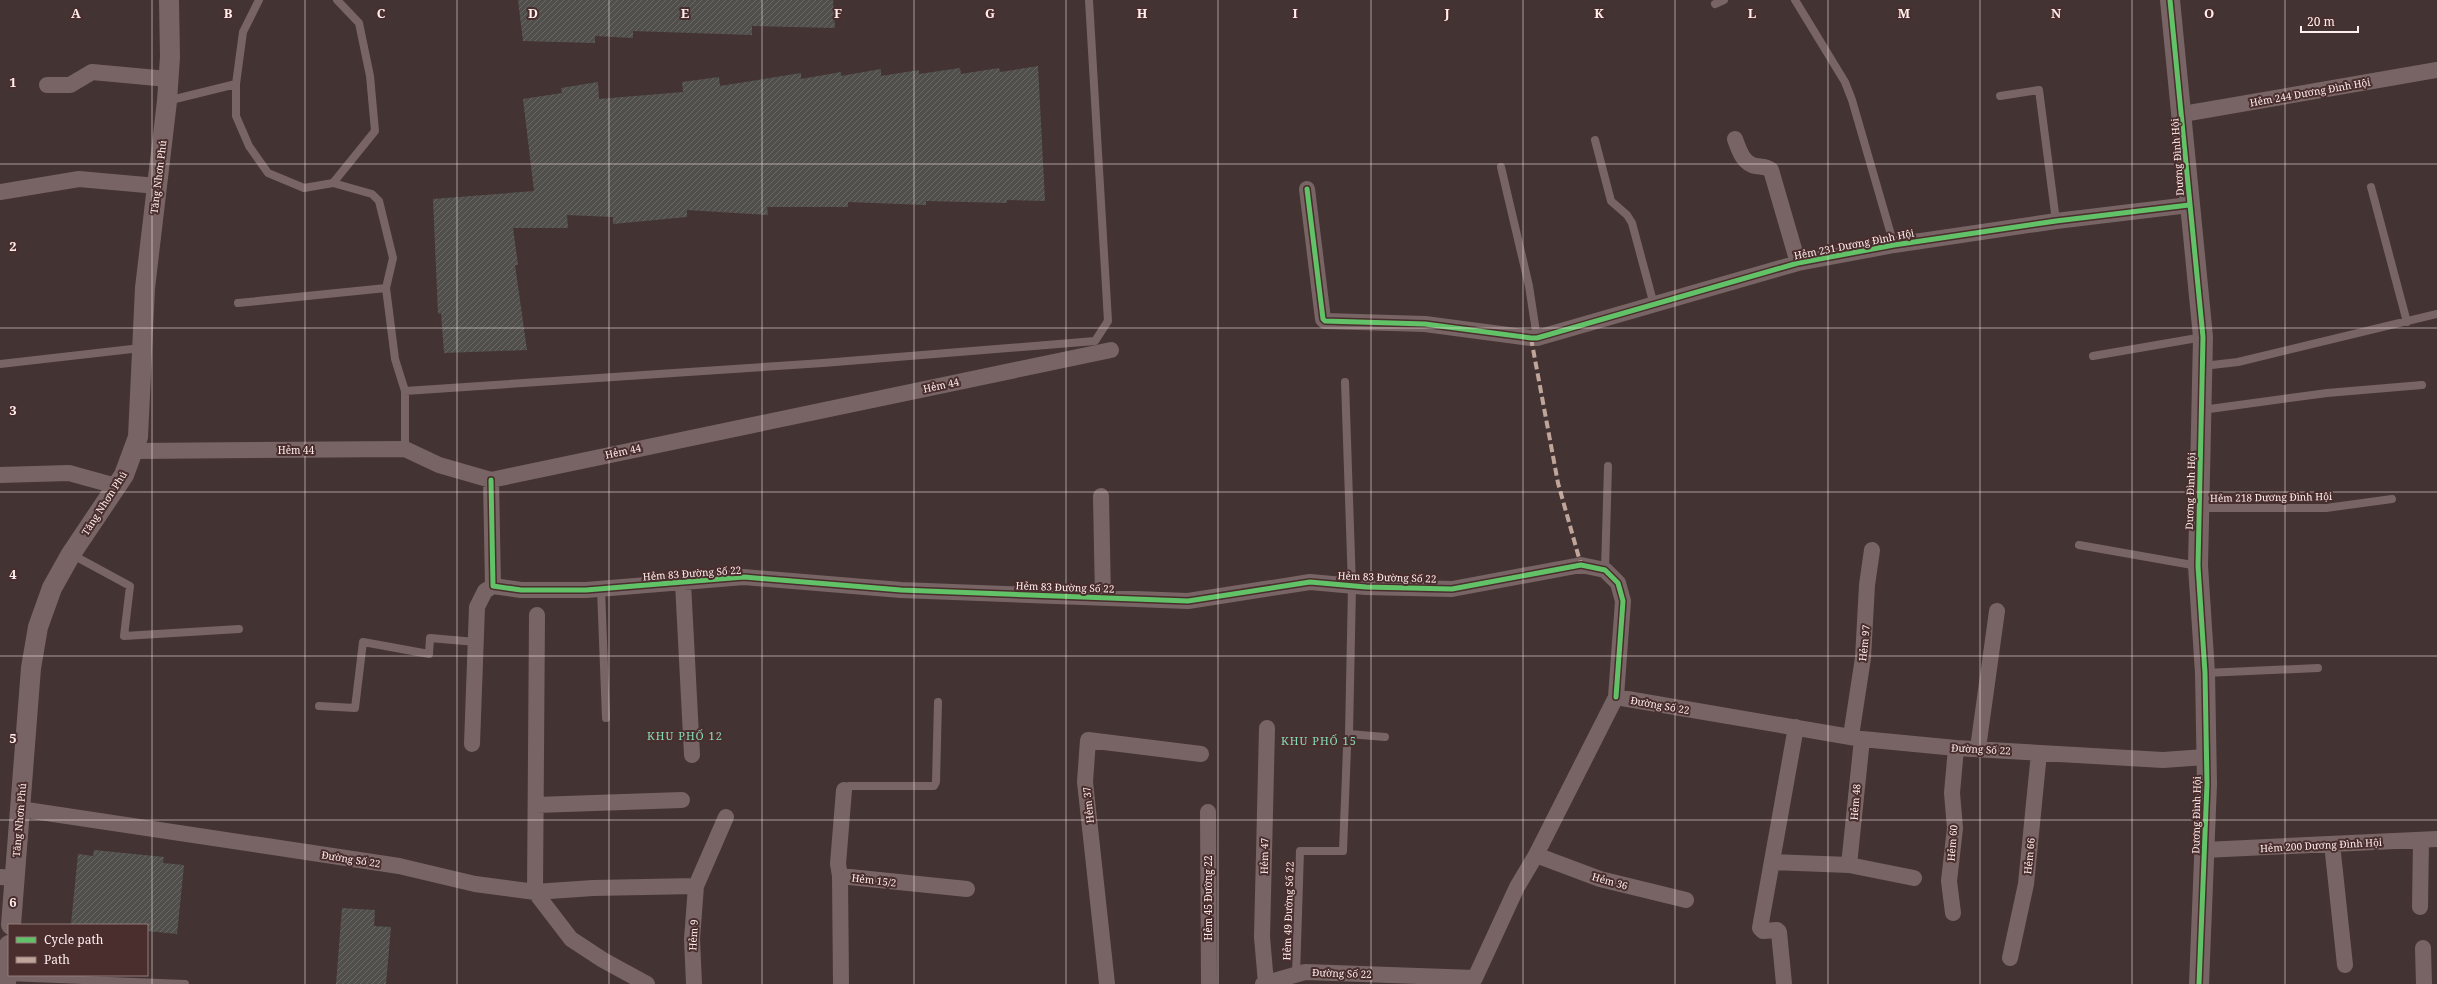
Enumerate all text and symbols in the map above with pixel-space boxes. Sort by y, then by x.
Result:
text: A [71,4,81,22]
text: B [224,4,233,22]
text: C [377,4,386,22]
text: D [528,4,538,22]
text: E [681,4,690,22]
text: F [834,4,842,22]
text: G [985,4,995,22]
text: H [1137,4,1148,22]
text: I [1292,4,1298,22]
text: J [1443,4,1450,22]
text: K [1594,4,1604,22]
text: L [1748,4,1757,22]
text: M [1898,4,1911,22]
text: N [2051,4,2062,22]
text: O [2204,4,2214,22]
scale bar [2301,8,2358,34]
text: 20 m [2307,13,2335,30]
text: 1 [9,73,17,91]
street label: Hẻm 244 Dương Đình Hội [2249,74,2372,110]
street label: Dương Đình Hội [2167,117,2187,196]
street label: Tăng Nhơn Phú [147,139,170,215]
street label: Hẻm 231 Dương Đình Hội [1793,225,1916,263]
text: 2 [9,237,17,255]
street label: Hẻm 44 [922,374,961,396]
text: 3 [9,401,17,419]
street label: Hẻm 44 [604,440,643,462]
street label: Hẻm 44 [278,443,315,457]
street label: Dương Đình Hội [2182,451,2198,530]
street label: Tăng Nhơn Phú [78,468,130,538]
street label: Hẻm 218 Dương Đình Hội [2210,489,2333,505]
street label: Hẻm 83 Đường Số 22 [642,563,742,583]
text: 4 [9,565,17,583]
street label: Hẻm 83 Đường Số 22 [1337,568,1437,586]
street label: Hẻm 83 Đường Số 22 [1015,578,1115,596]
street label: Hẻm 97 [1855,624,1873,662]
street label: Đường Số 22 [1629,693,1691,717]
district label: KHU PHỐ 12 [647,728,723,743]
text: 5 [9,729,17,747]
district label: KHU PHỐ 15 [1281,733,1357,748]
street label: Đường Số 22 [1951,740,2011,758]
street label: Dương Đình Hội [2188,775,2204,854]
street label: Tăng Nhơn Phú [9,782,29,857]
street label: Hẻm 48 [1846,783,1864,821]
street label: Hẻm 37 [1079,786,1097,824]
street label: Hẻm 60 [1943,824,1961,862]
street label: Hẻm 200 Dương Đình Hội [2260,835,2383,855]
street label: Hẻm 47 [1257,837,1271,874]
street label: Hẻm 66 [2020,837,2038,875]
street label: Đường Số 22 [320,847,382,871]
street label: Hẻm 45 Đường 22 [1201,855,1215,941]
street label: Hẻm 49 Đường Số 22 [1279,861,1297,961]
street label: Hẻm 36 [1591,869,1630,893]
street label: Hẻm 15/2 [851,870,897,890]
text: 6 [9,893,17,911]
street label: Hẻm 9 [685,919,701,951]
legend [8,924,148,976]
text: Cycle path [44,931,104,948]
text: Path [44,951,70,968]
street label: Đường Số 22 [1312,965,1372,981]

